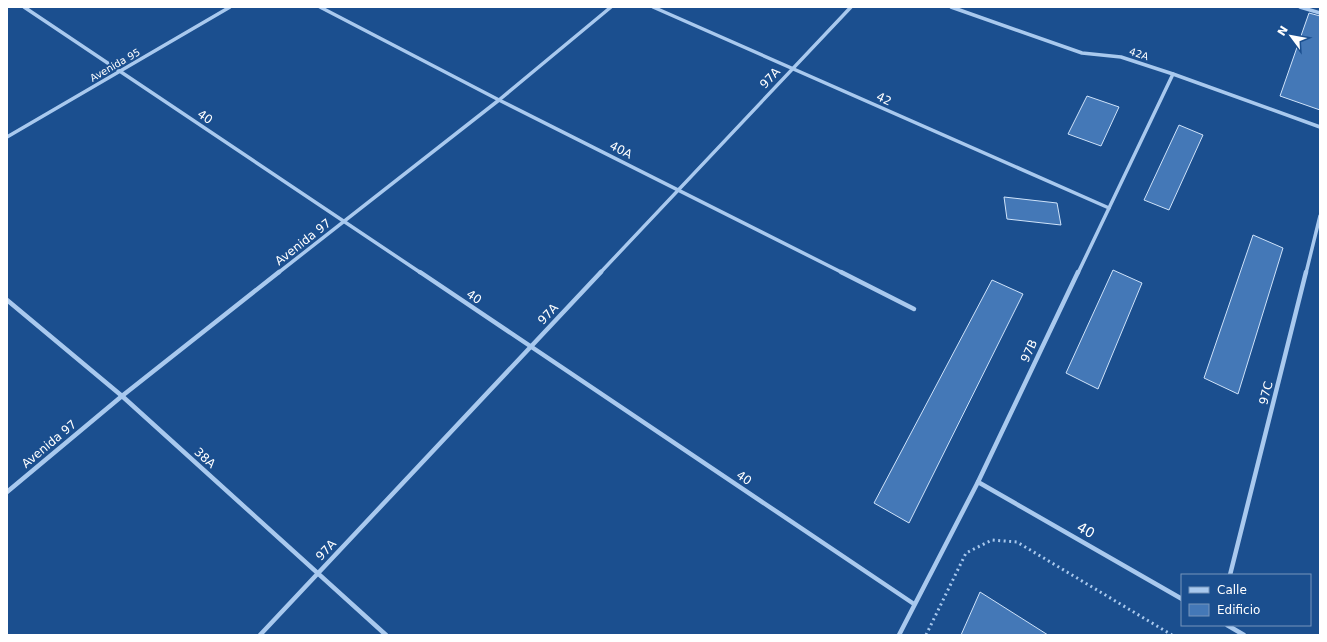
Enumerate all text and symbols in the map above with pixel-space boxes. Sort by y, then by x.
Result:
north arrow [1271,16,1311,56]
text: N [1275,24,1291,38]
street label: Avenida 95 [88,46,142,84]
street label: 42A [1128,46,1150,62]
street label: 97A [757,64,784,91]
street label: 42 [874,89,894,109]
street label: 40 [195,107,215,127]
street label: 40A [607,138,635,162]
street label: Avenida 97 [272,216,334,268]
street label: 40 [464,287,484,307]
street label: 97A [535,300,562,327]
street label: 97B [1018,337,1040,365]
street label: 97C [1256,380,1276,406]
street label: Avenida 97 [19,417,79,471]
street label: 38A [192,445,219,472]
street label: 40 [734,468,754,488]
street label: 40 [1074,519,1098,541]
street label: 97A [313,536,340,563]
legend [1181,574,1311,626]
text: Calle [1217,583,1247,597]
text: Edificio [1217,603,1260,617]

